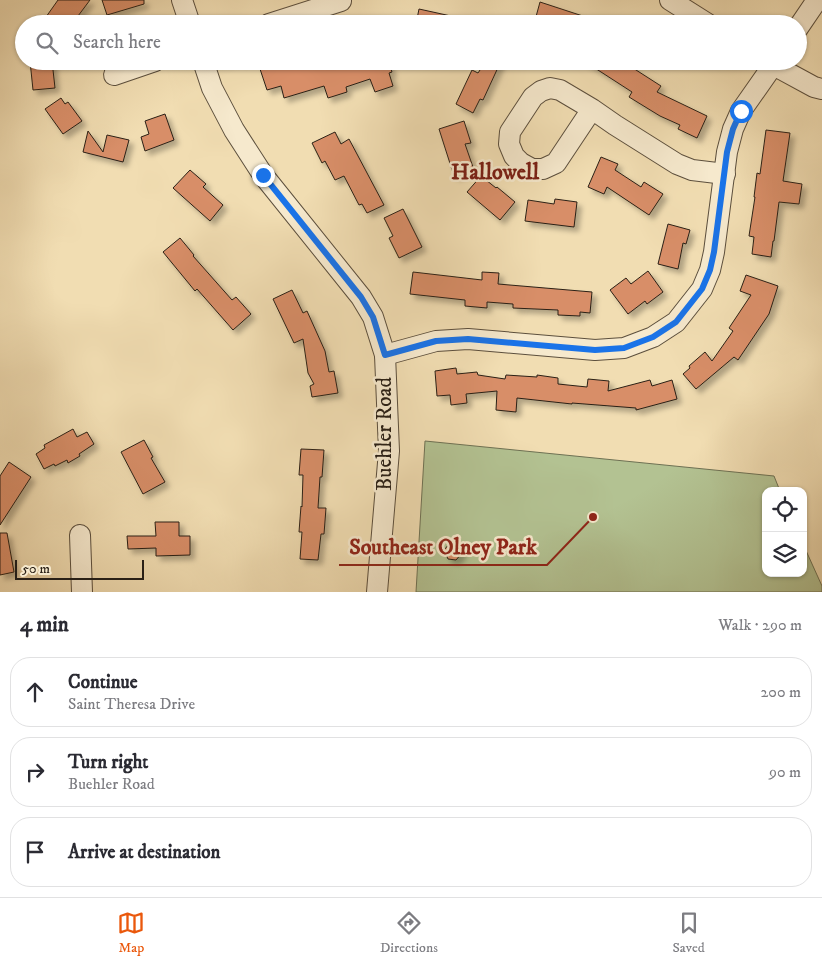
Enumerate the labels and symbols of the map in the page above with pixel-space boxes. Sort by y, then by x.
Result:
route start [730,100,753,123]
district label: Hallowell [451,159,539,186]
route end [252,164,275,187]
street label: Buehler Road [372,377,398,491]
callout: Southeast Olney Park [339,528,547,565]
text: Southeast Olney Park [349,534,538,561]
scale bar [15,557,144,580]

